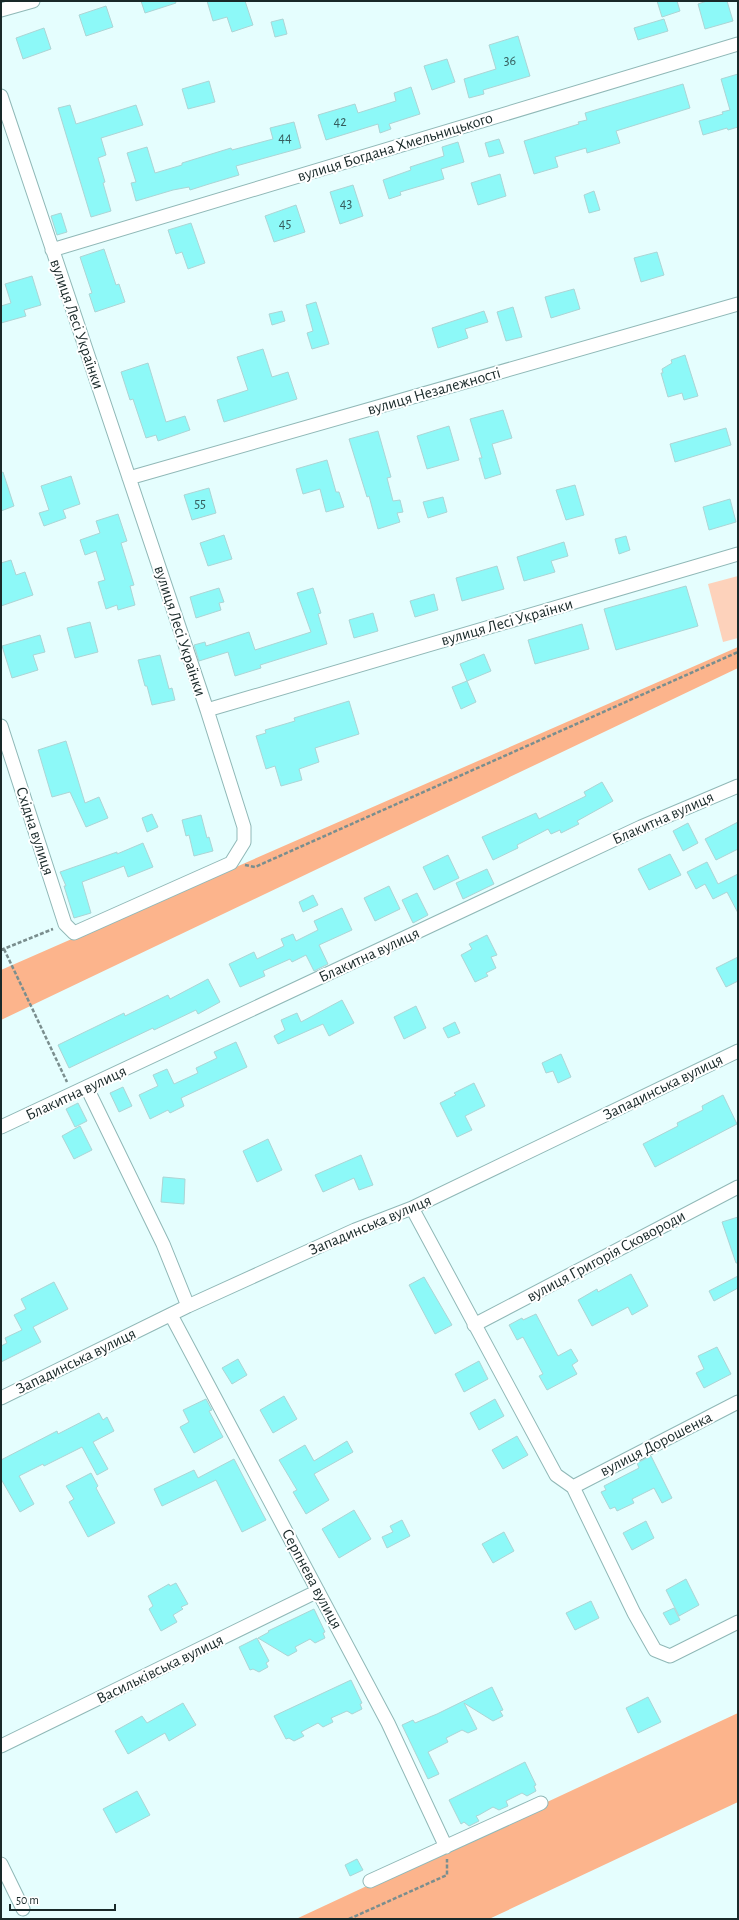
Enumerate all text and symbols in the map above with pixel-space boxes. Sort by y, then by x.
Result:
house number: 36 [504,54,516,68]
street label: вулиця Богдана Хмельницького [295,110,495,185]
house number: 42 [333,115,347,129]
house number: 44 [278,131,292,145]
house number: 43 [340,197,352,211]
house number: 45 [279,217,291,231]
street label: вулиця Лесі Українки [46,257,107,391]
street label: вулиця Незалежності [366,364,503,419]
house number: 55 [194,497,206,511]
street label: вулиця Лесі Українки [150,564,209,699]
street label: вулиця Лесі Українки [439,596,575,649]
street label: Східна вулиця [12,785,57,877]
street label: Блакитна вулиця [610,789,716,848]
street label: Блакитна вулиця [316,925,422,986]
street label: Западинська вулиця [601,1051,726,1124]
street label: Блакитна вулиця [23,1063,129,1124]
street label: Западинська вулиця [306,1192,434,1259]
street label: вулиця Григорія Сковороди [524,1207,688,1305]
street label: Западинська вулиця [14,1325,139,1398]
street label: вулиця Дорошенка [597,1409,715,1480]
street label: Серпнева вулиця [278,1526,345,1632]
street label: Васильківська вулиця [94,1631,226,1708]
scale bar [10,1886,115,1912]
text: 50 m [16,1894,39,1906]

